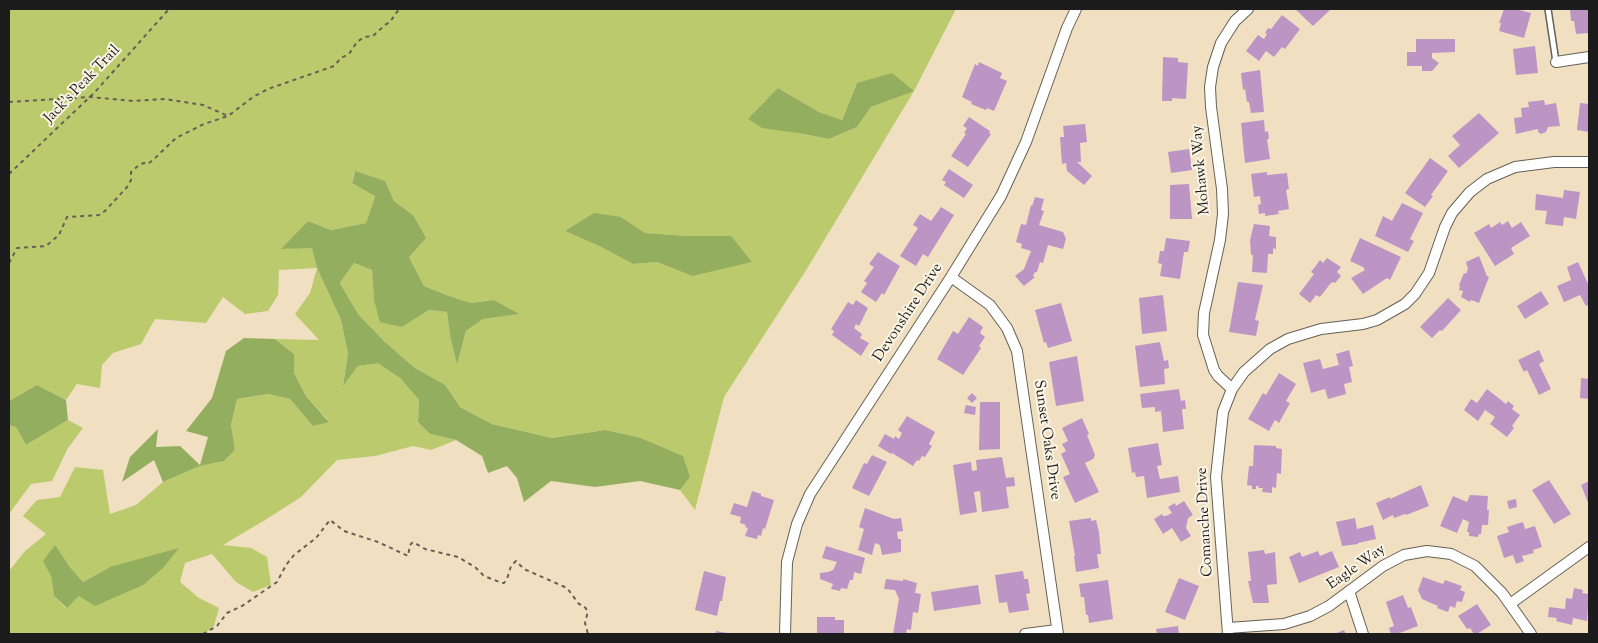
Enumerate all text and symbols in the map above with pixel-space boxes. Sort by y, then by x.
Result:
street label: Jack's Peak Trail [41,42,125,128]
street label: Mohawk Way [1189,125,1215,215]
street label: Devonshire Drive [870,260,948,366]
street label: Sunset Oaks Drive [1029,379,1063,501]
street label: Comanche Drive [1194,467,1218,577]
street label: Eagle Way [1324,541,1390,595]

